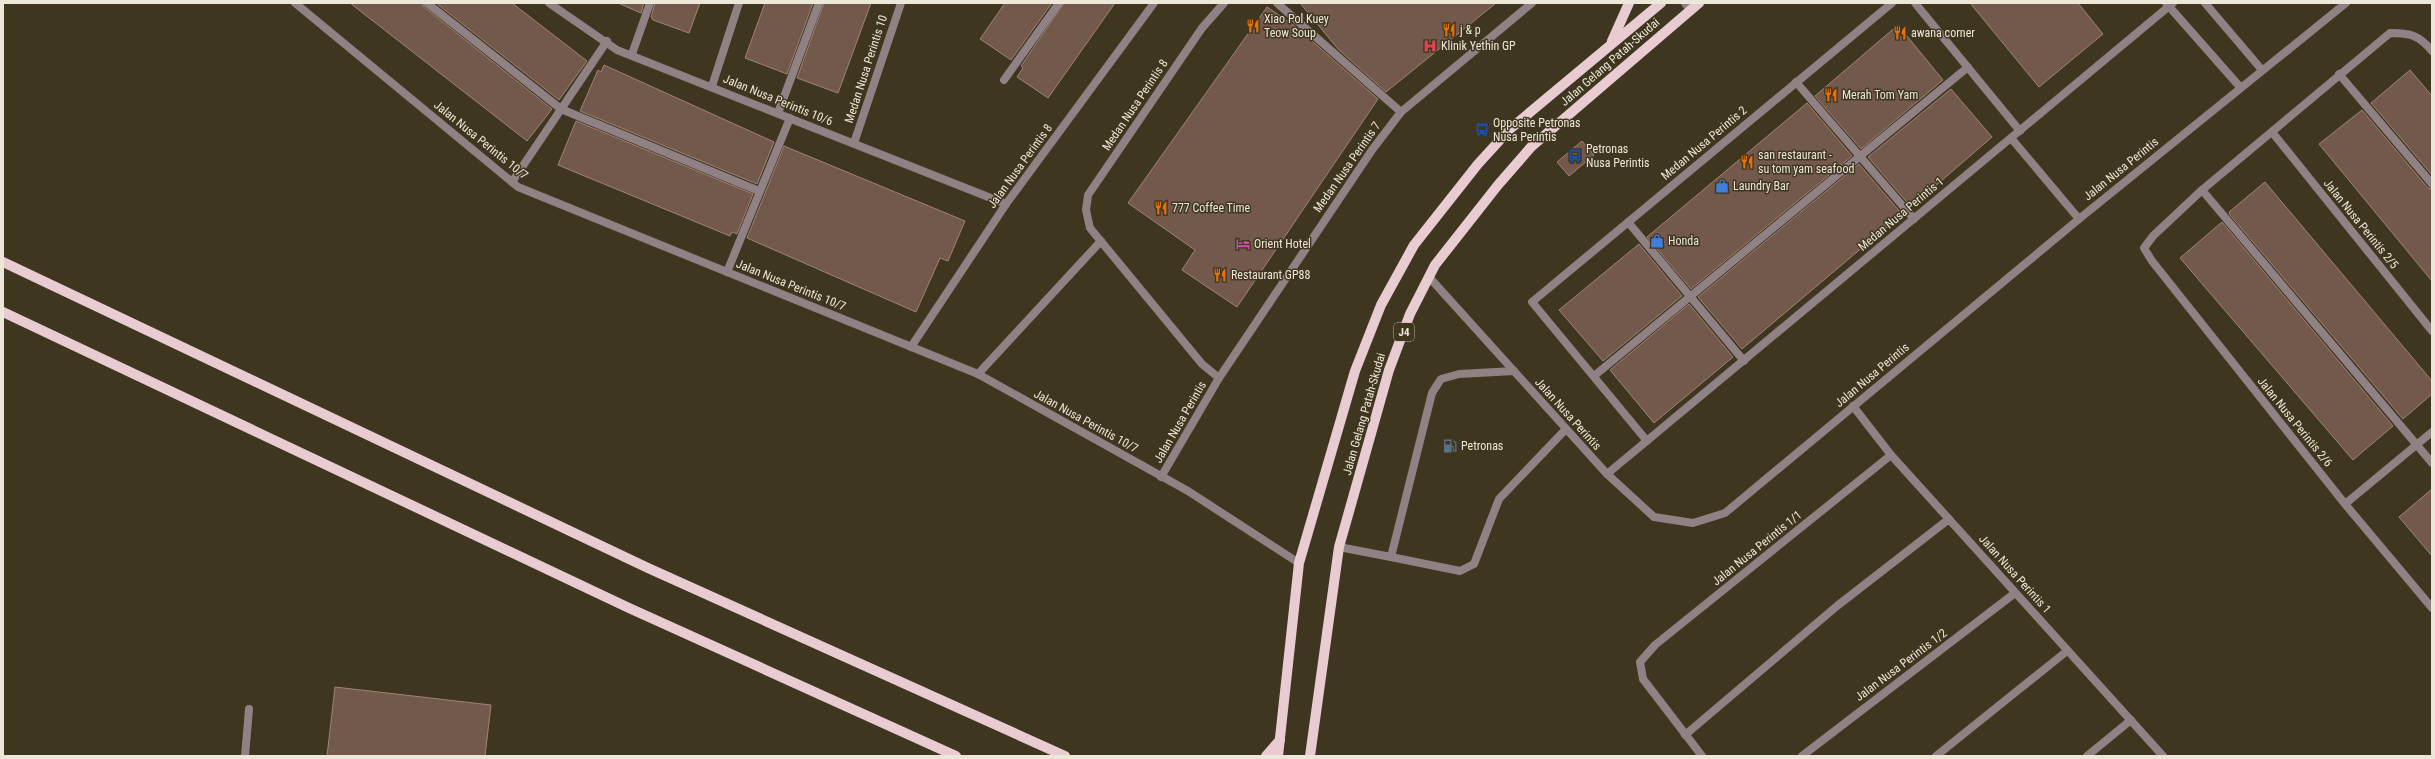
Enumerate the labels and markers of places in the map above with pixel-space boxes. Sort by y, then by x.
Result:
place label: Xiao Pol Kuey Teow Soup [1264,12,1329,40]
restaurant icon: Xiao Pol Kuey Teow Soup [1245,18,1261,34]
restaurant icon: j & p [1441,22,1457,38]
place label: j & p [1459,23,1481,37]
restaurant icon: awana corner [1892,25,1908,41]
place label: awana corner [1911,26,1975,40]
hospital icon: Klinik Yethin GP [1422,38,1438,54]
place label: Klinik Yethin GP [1441,39,1516,53]
restaurant icon: Merah Tom Yam [1823,87,1839,103]
place label: Merah Tom Yam [1842,88,1918,102]
place label: Opposite Petronas Nusa Perintis [1493,116,1581,144]
bus stop icon: Opposite Petronas Nusa Perintis [1474,122,1490,138]
place label: Petronas Nusa Perintis [1586,142,1649,170]
bus stop icon: Petronas Nusa Perintis [1567,148,1583,164]
place label: san restaurant - su tom yam seafood [1758,148,1854,176]
restaurant icon: san restaurant - su tom yam seafood [1739,154,1755,170]
shop icon: Laundry Bar [1714,178,1730,194]
place label: Laundry Bar [1733,179,1790,193]
restaurant icon: 777 Coffee Time [1153,200,1169,216]
place label: 777 Coffee Time [1172,201,1251,215]
shop icon: Honda [1649,233,1665,249]
place label: Honda [1668,234,1699,248]
hotel icon: Orient Hotel [1235,236,1251,252]
place label: Orient Hotel [1254,237,1311,251]
restaurant icon: Restaurant GP88 [1212,267,1228,283]
place label: Restaurant GP88 [1231,268,1311,282]
fuel station icon: Petronas [1442,438,1458,454]
place label: Petronas [1461,439,1503,453]

